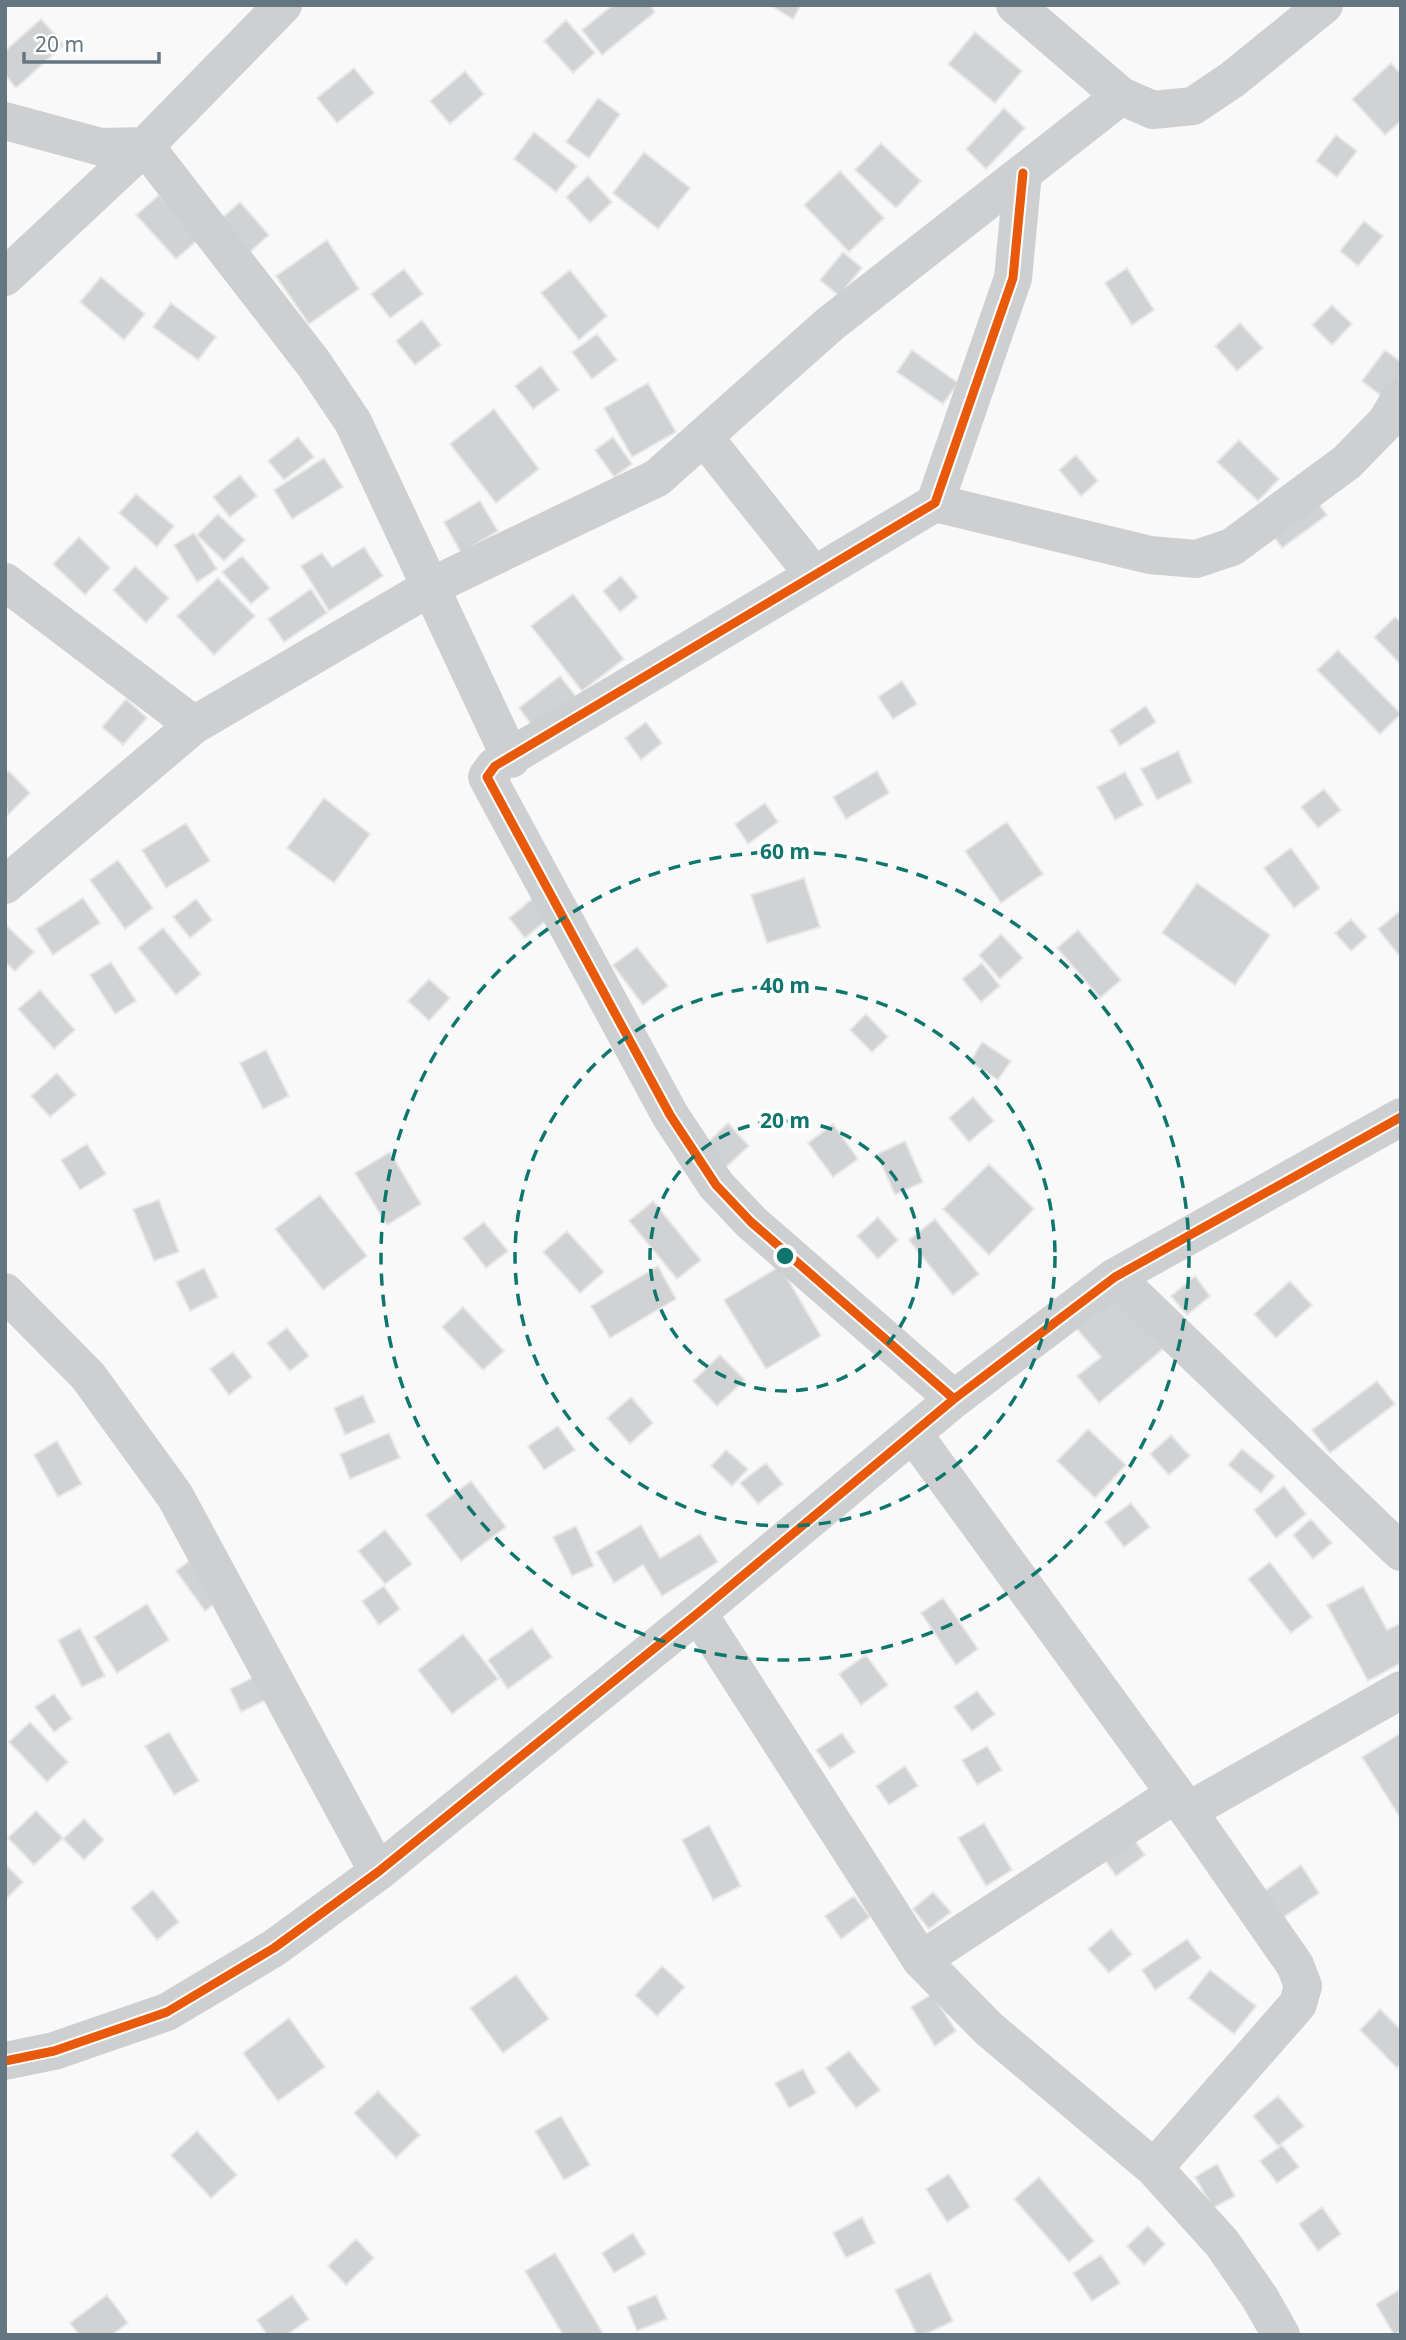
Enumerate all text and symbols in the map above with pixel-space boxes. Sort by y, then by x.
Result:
scale bar [24,21,159,65]
text: 20 m [35,30,84,58]
text: 60 m [760,837,810,865]
text: 40 m [760,971,810,999]
text: 20 m [760,1106,810,1134]
centre of rings [773,1244,797,1268]

